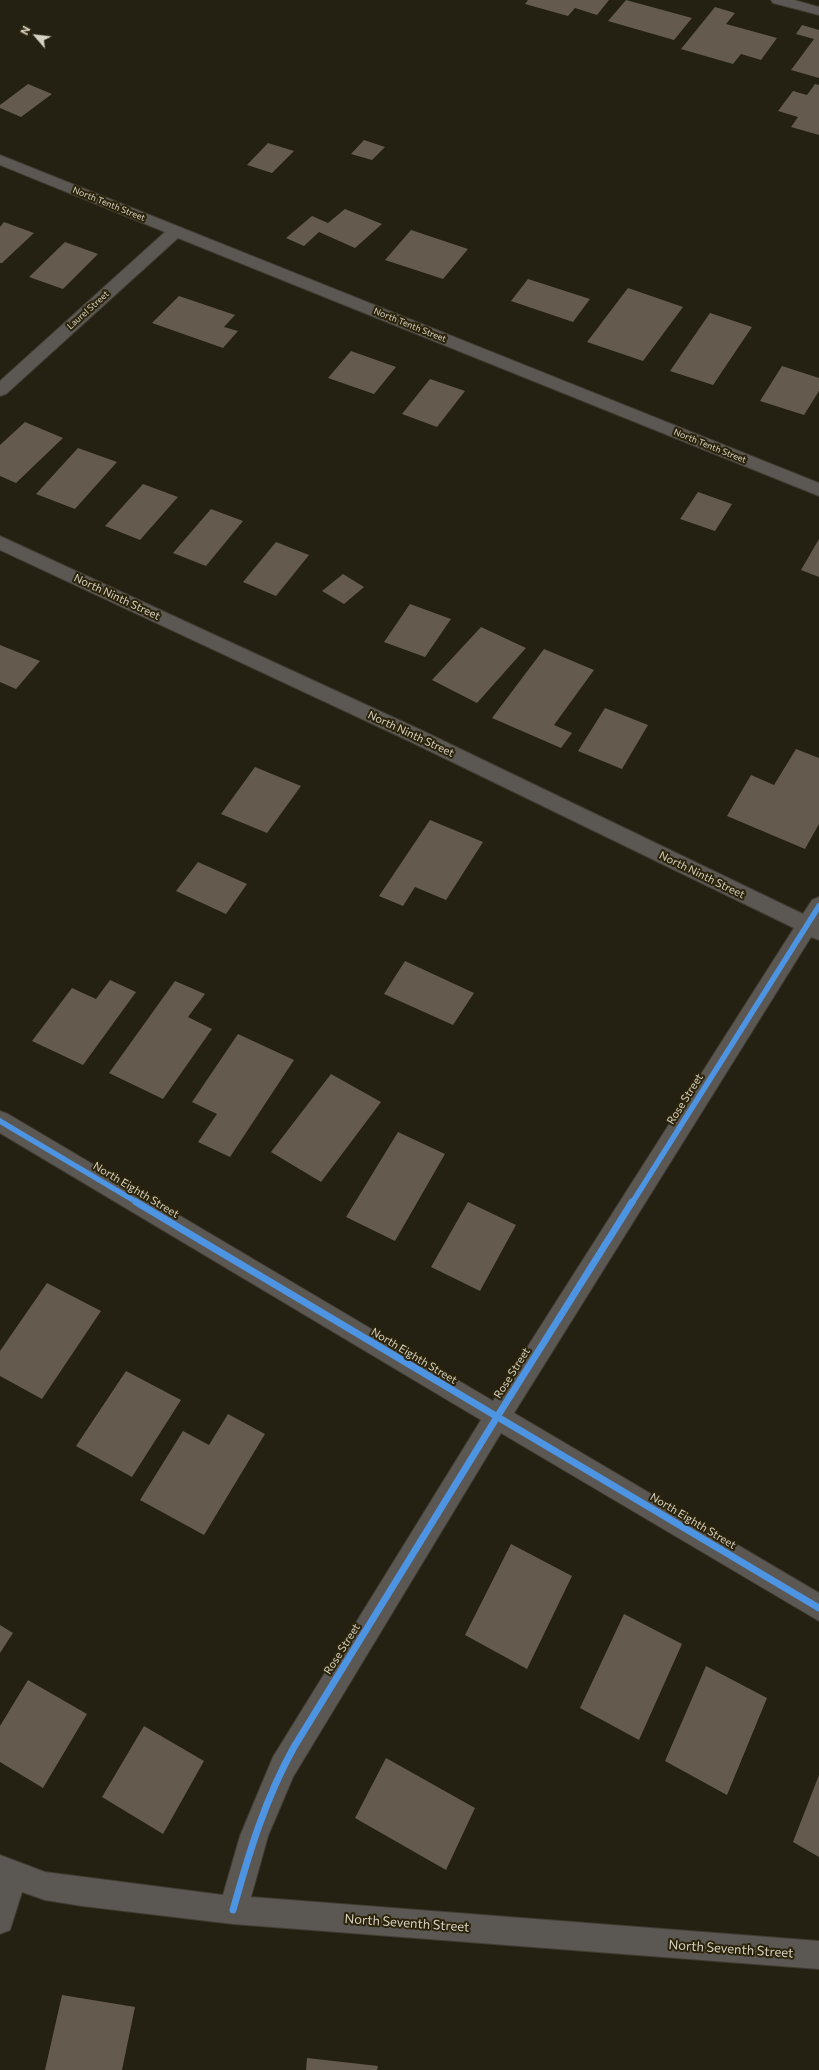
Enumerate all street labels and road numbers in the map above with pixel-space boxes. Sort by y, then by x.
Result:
street label: North Tenth Street [71,185,147,223]
street label: Laurel Street [65,288,111,332]
street label: North Tenth Street [372,306,448,344]
street label: North Tenth Street [672,427,748,465]
street label: North Ninth Street [72,571,162,623]
street label: North Ninth Street [366,708,456,760]
street label: North Ninth Street [657,849,747,901]
street label: Rose Street [664,1071,706,1127]
street label: North Eighth Street [91,1159,181,1221]
street label: North Eighth Street [369,1325,459,1387]
street label: Rose Street [491,1345,533,1401]
street label: North Eighth Street [648,1490,738,1552]
street label: Rose Street [321,1621,363,1677]
street label: North Seventh Street [344,1911,470,1935]
street label: North Seventh Street [668,1937,794,1961]

